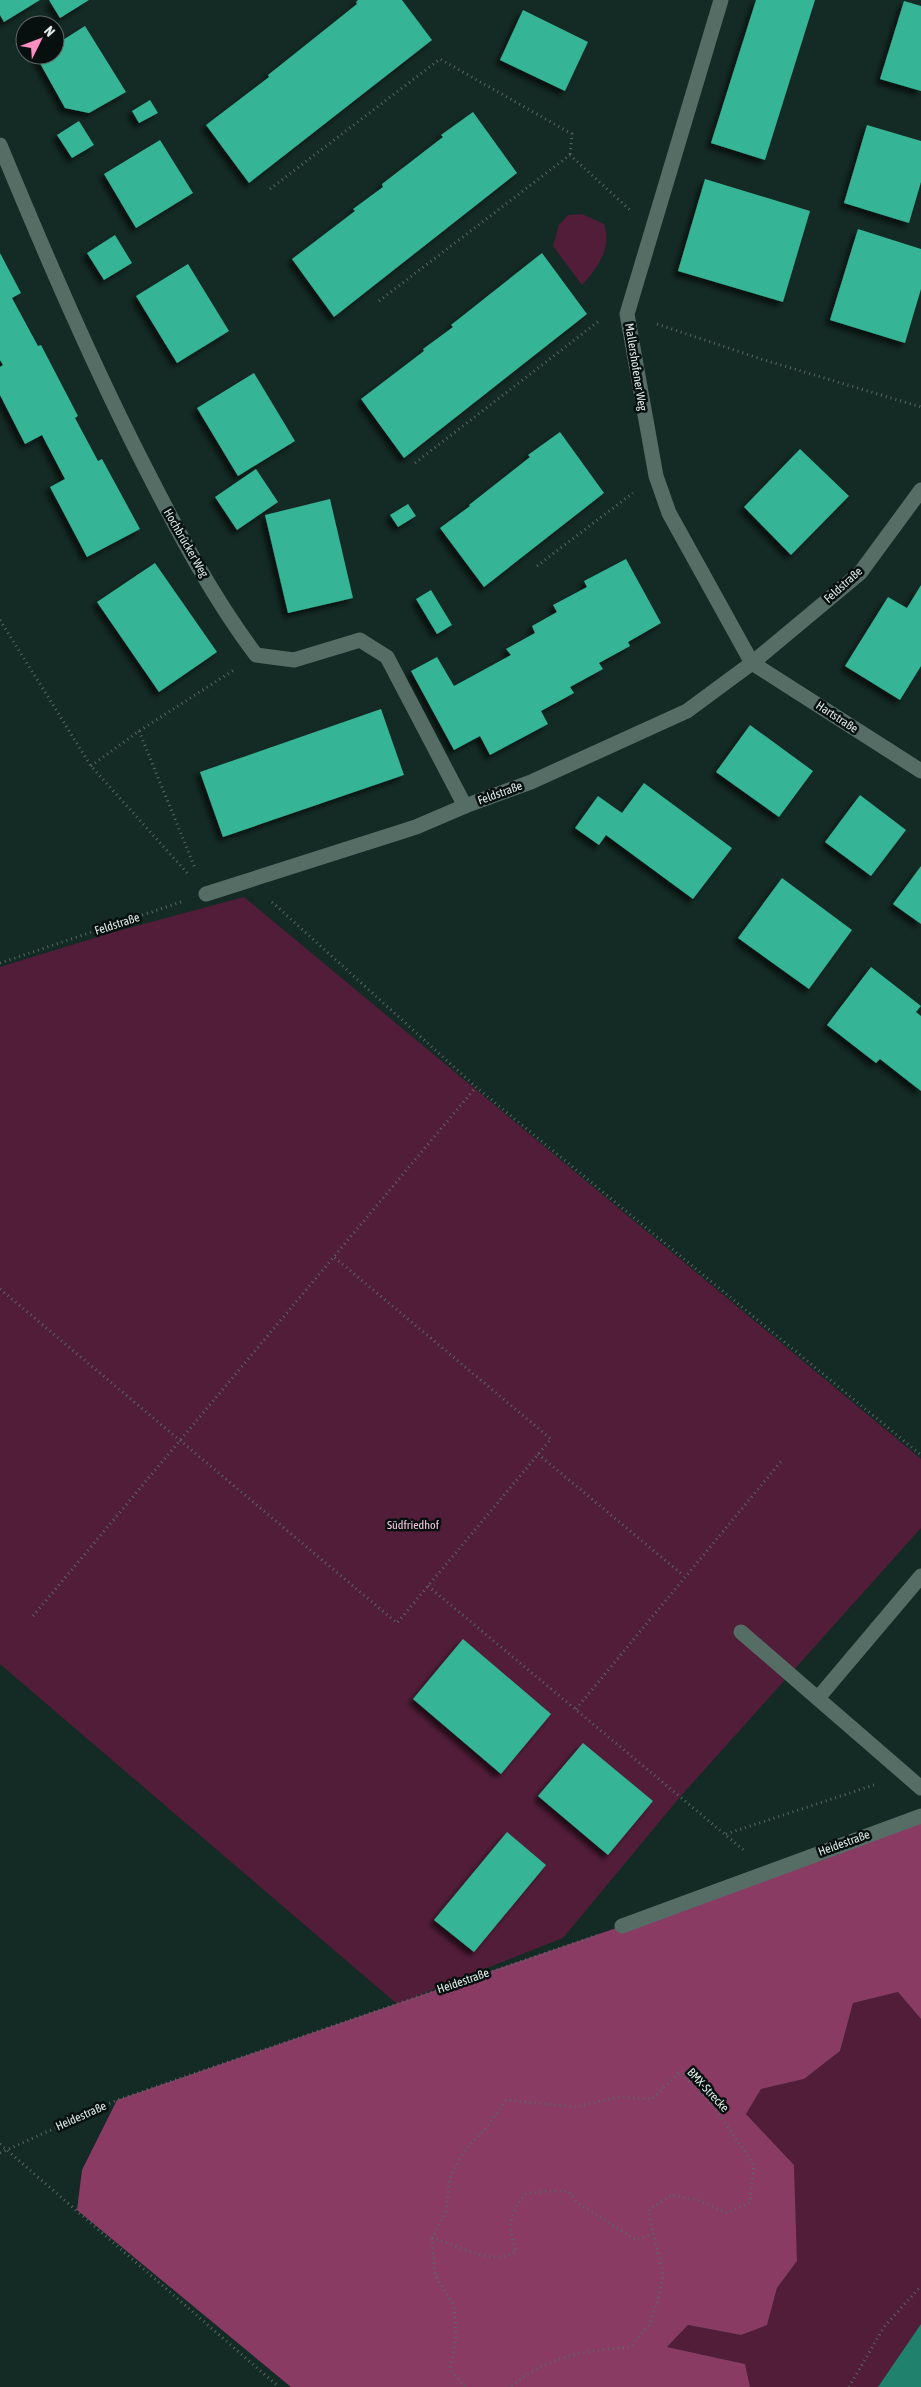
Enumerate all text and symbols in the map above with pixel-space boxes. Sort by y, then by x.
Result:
north arrow [15,15,65,65]
text: N [41,23,58,40]
street label: Mallershofener Weg [622,322,650,413]
street label: Hochbrücker Weg [161,506,212,581]
street label: Feldstraße [821,564,865,606]
street label: Hartstraße [813,698,861,736]
street label: Feldstraße [476,778,524,808]
street label: Feldstraße [93,910,141,938]
park label: Südfriedhof [387,1518,440,1532]
street label: Heidestraße [816,1827,872,1859]
street label: Heidestraße [435,1966,491,1996]
street label: BMX-Strecke [684,2065,732,2115]
street label: Heidestraße [53,2099,109,2133]

